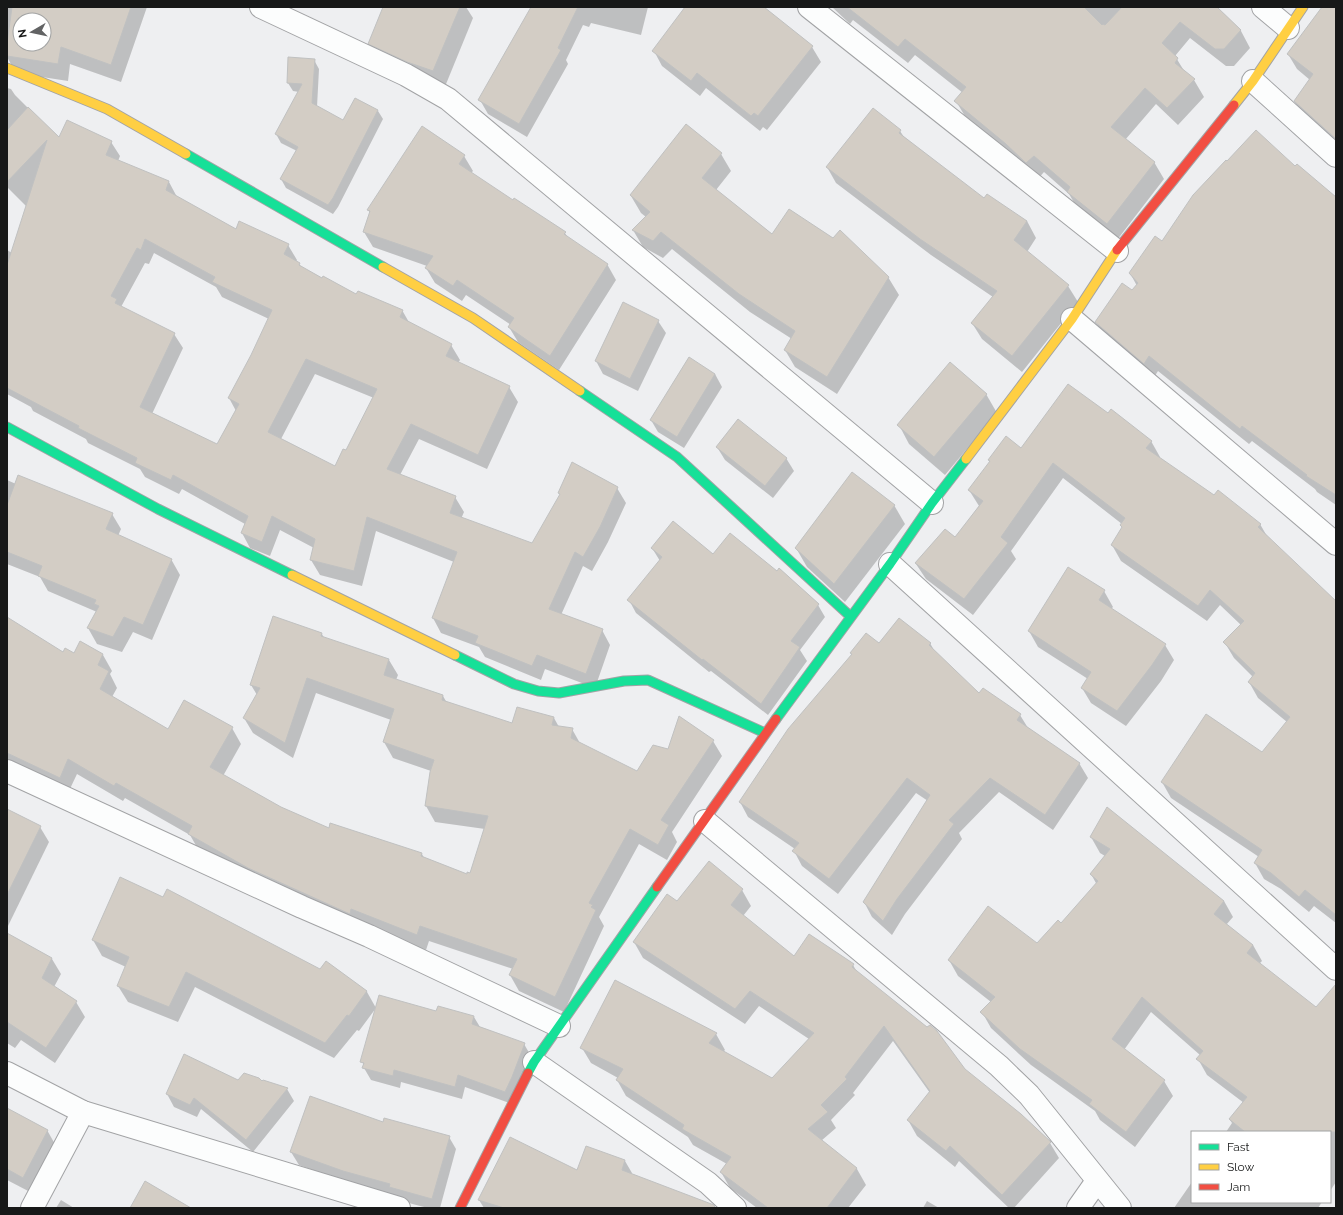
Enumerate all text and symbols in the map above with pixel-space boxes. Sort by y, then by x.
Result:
north arrow [12,12,52,52]
text: N [16,28,30,39]
legend [1191,1131,1331,1203]
text: Fast [1227,1140,1250,1154]
text: Slow [1227,1160,1254,1174]
text: Jam [1227,1180,1250,1194]

